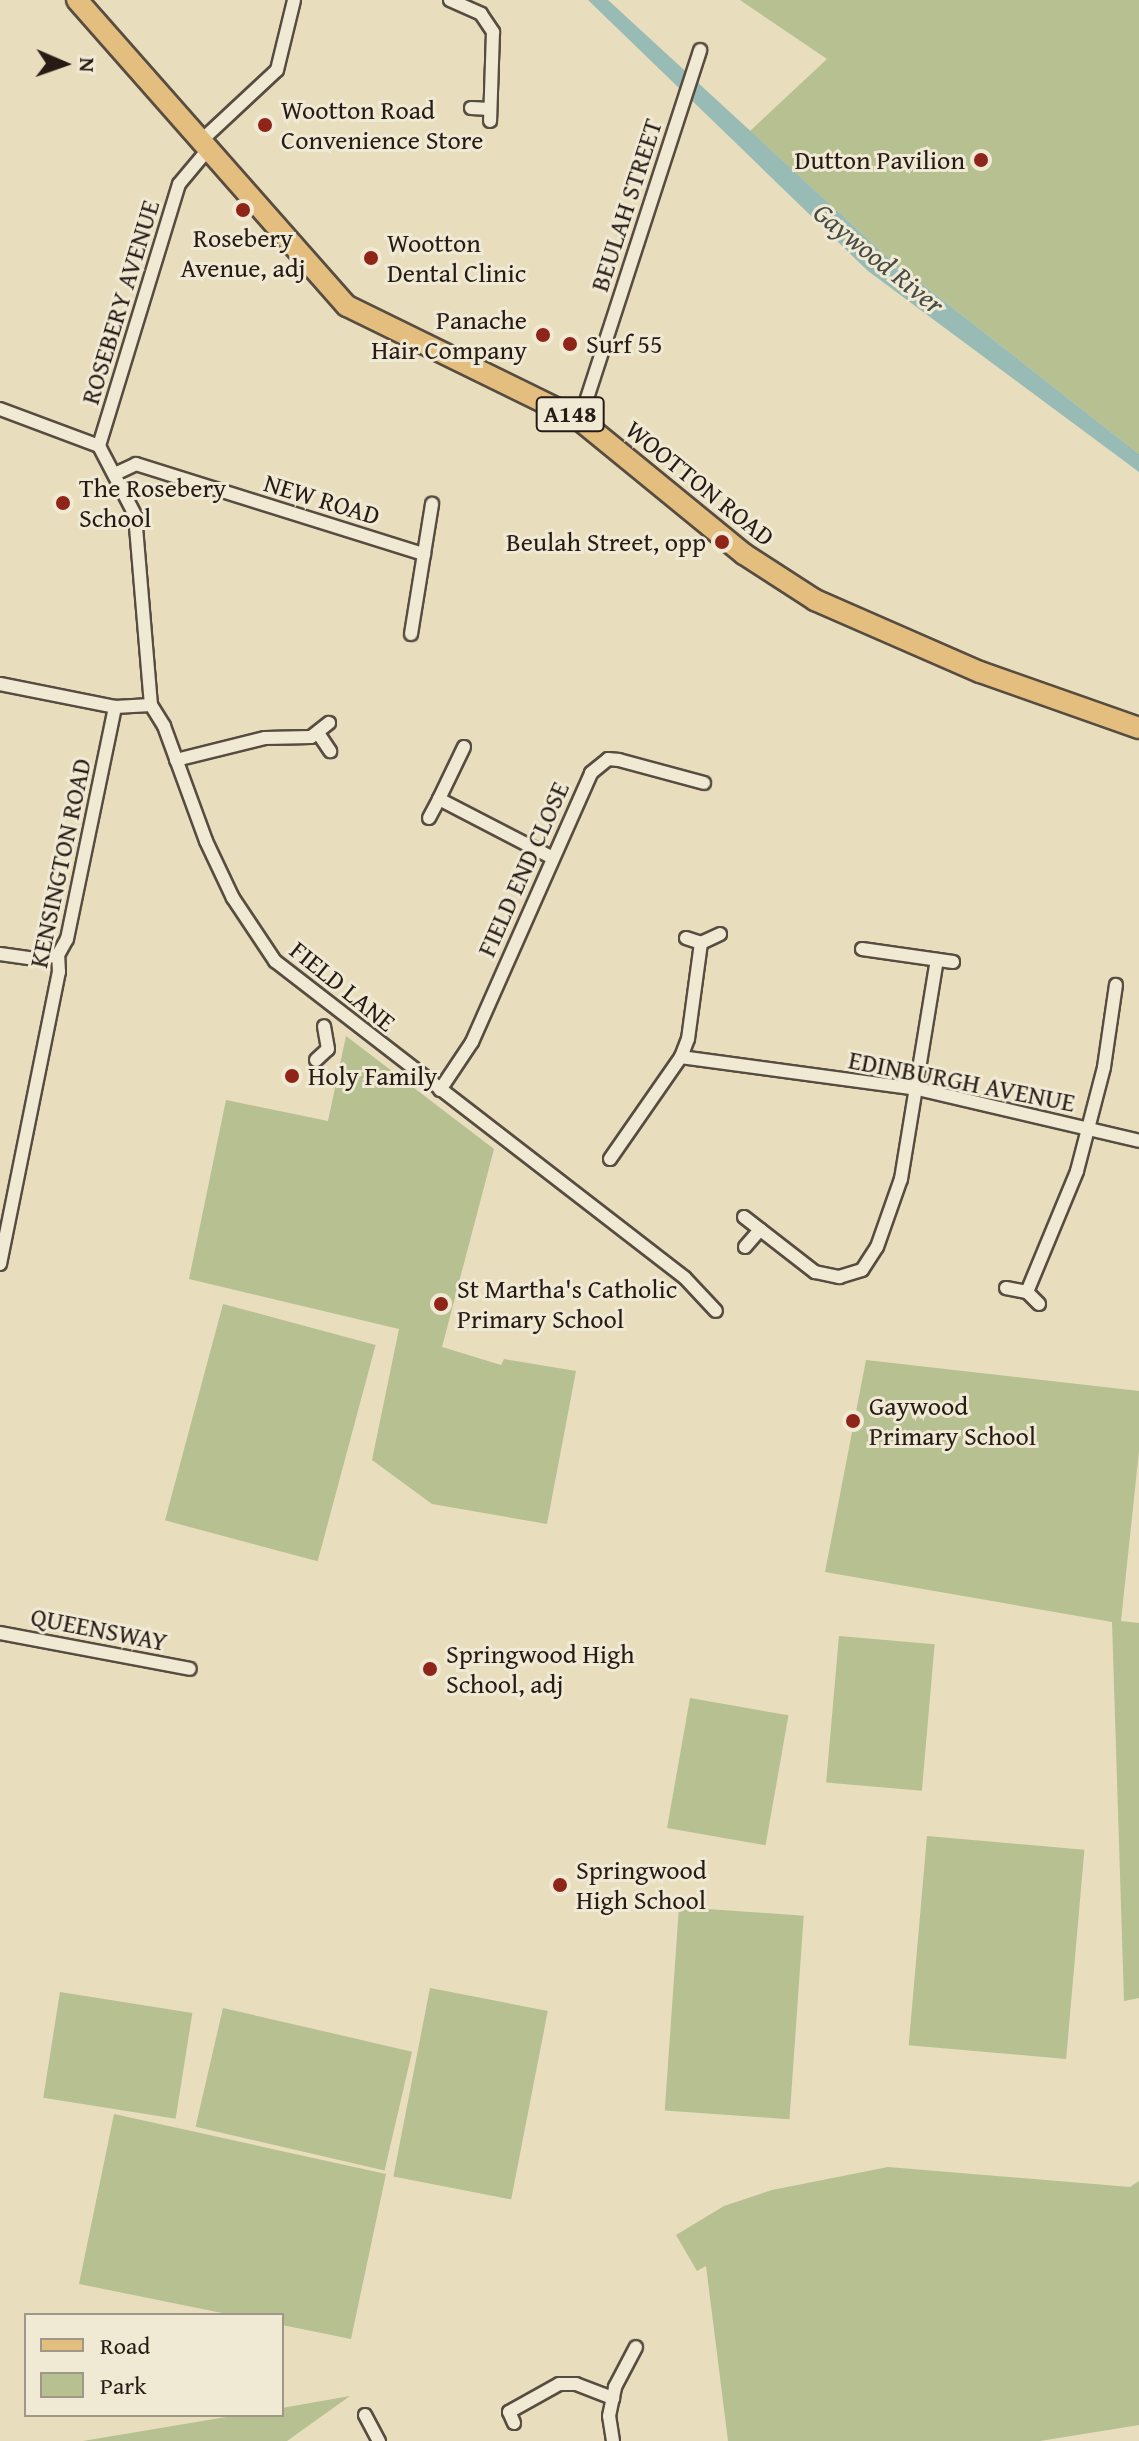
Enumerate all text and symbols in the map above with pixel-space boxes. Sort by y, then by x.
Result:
north arrow [24,24,104,104]
text: N [72,57,104,73]
place label: Wootton Road Convenience Store [281,94,483,156]
street label: BEULAH STREET [583,115,669,295]
marker: Wootton Road Convenience Store [256,116,274,134]
place label: Dutton Pavilion [795,144,965,176]
marker: Dutton Pavilion [972,151,990,169]
water label: Gaywood River [807,195,951,321]
street label: ROSEBERY AVENUE [74,196,166,408]
marker: Rosebery Avenue, adj [234,201,252,219]
place label: Rosebery Avenue, adj [180,222,306,284]
place label: Wootton Dental Clinic [387,227,526,288]
marker: Wootton Dental Clinic [362,249,380,267]
place label: Panache Hair Company [371,304,527,366]
marker: Panache Hair Company [534,326,552,344]
place label: Surf 55 [586,328,663,360]
marker: Surf 55 [561,335,579,353]
road number: A148 [534,394,606,434]
street label: WOOTTON ROAD [619,413,781,553]
street label: NEW ROAD [260,467,384,531]
place label: The Rosebery School [79,472,226,534]
marker: The Rosebery School [54,494,72,512]
place label: Beulah Street, opp [506,526,706,558]
marker: Beulah Street, opp [713,533,731,551]
street label: KENSINGTON ROAD [23,755,97,971]
street label: FIELD END CLOSE [470,777,576,961]
street label: FIELD LANE [284,934,402,1038]
street label: EDINBURGH AVENUE [846,1044,1078,1118]
place label: Holy Family [308,1060,437,1092]
marker: Holy Family [283,1067,301,1085]
place label: St Martha's Catholic Primary School [457,1273,677,1334]
marker: St Martha's Catholic Primary School [432,1295,450,1313]
place label: Gaywood Primary School [869,1390,1036,1452]
marker: Gaywood Primary School [844,1412,862,1430]
street label: QUEENSWAY [28,1601,170,1657]
place label: Springwood High School, adj [446,1638,635,1700]
marker: Springwood High School, adj [421,1660,439,1678]
place label: Springwood High School [576,1854,707,1916]
marker: Springwood High School [551,1876,569,1894]
legend [24,2313,284,2417]
text: Road [100,2328,150,2363]
text: Park [100,2368,146,2403]

